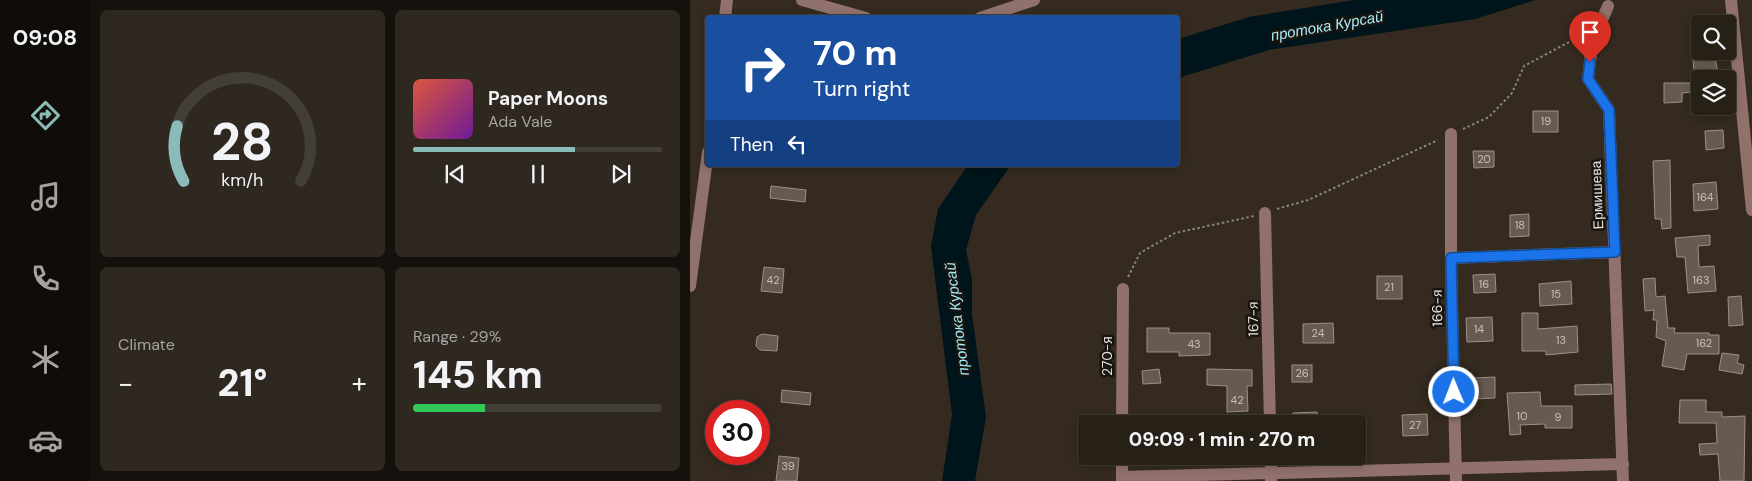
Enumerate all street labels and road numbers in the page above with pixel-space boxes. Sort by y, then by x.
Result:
street label: Ермишева [1587,160,1607,230]
street label: 166-я [1428,289,1446,327]
street label: 167-я [1244,301,1262,337]
street label: 270-я [1098,336,1116,376]

